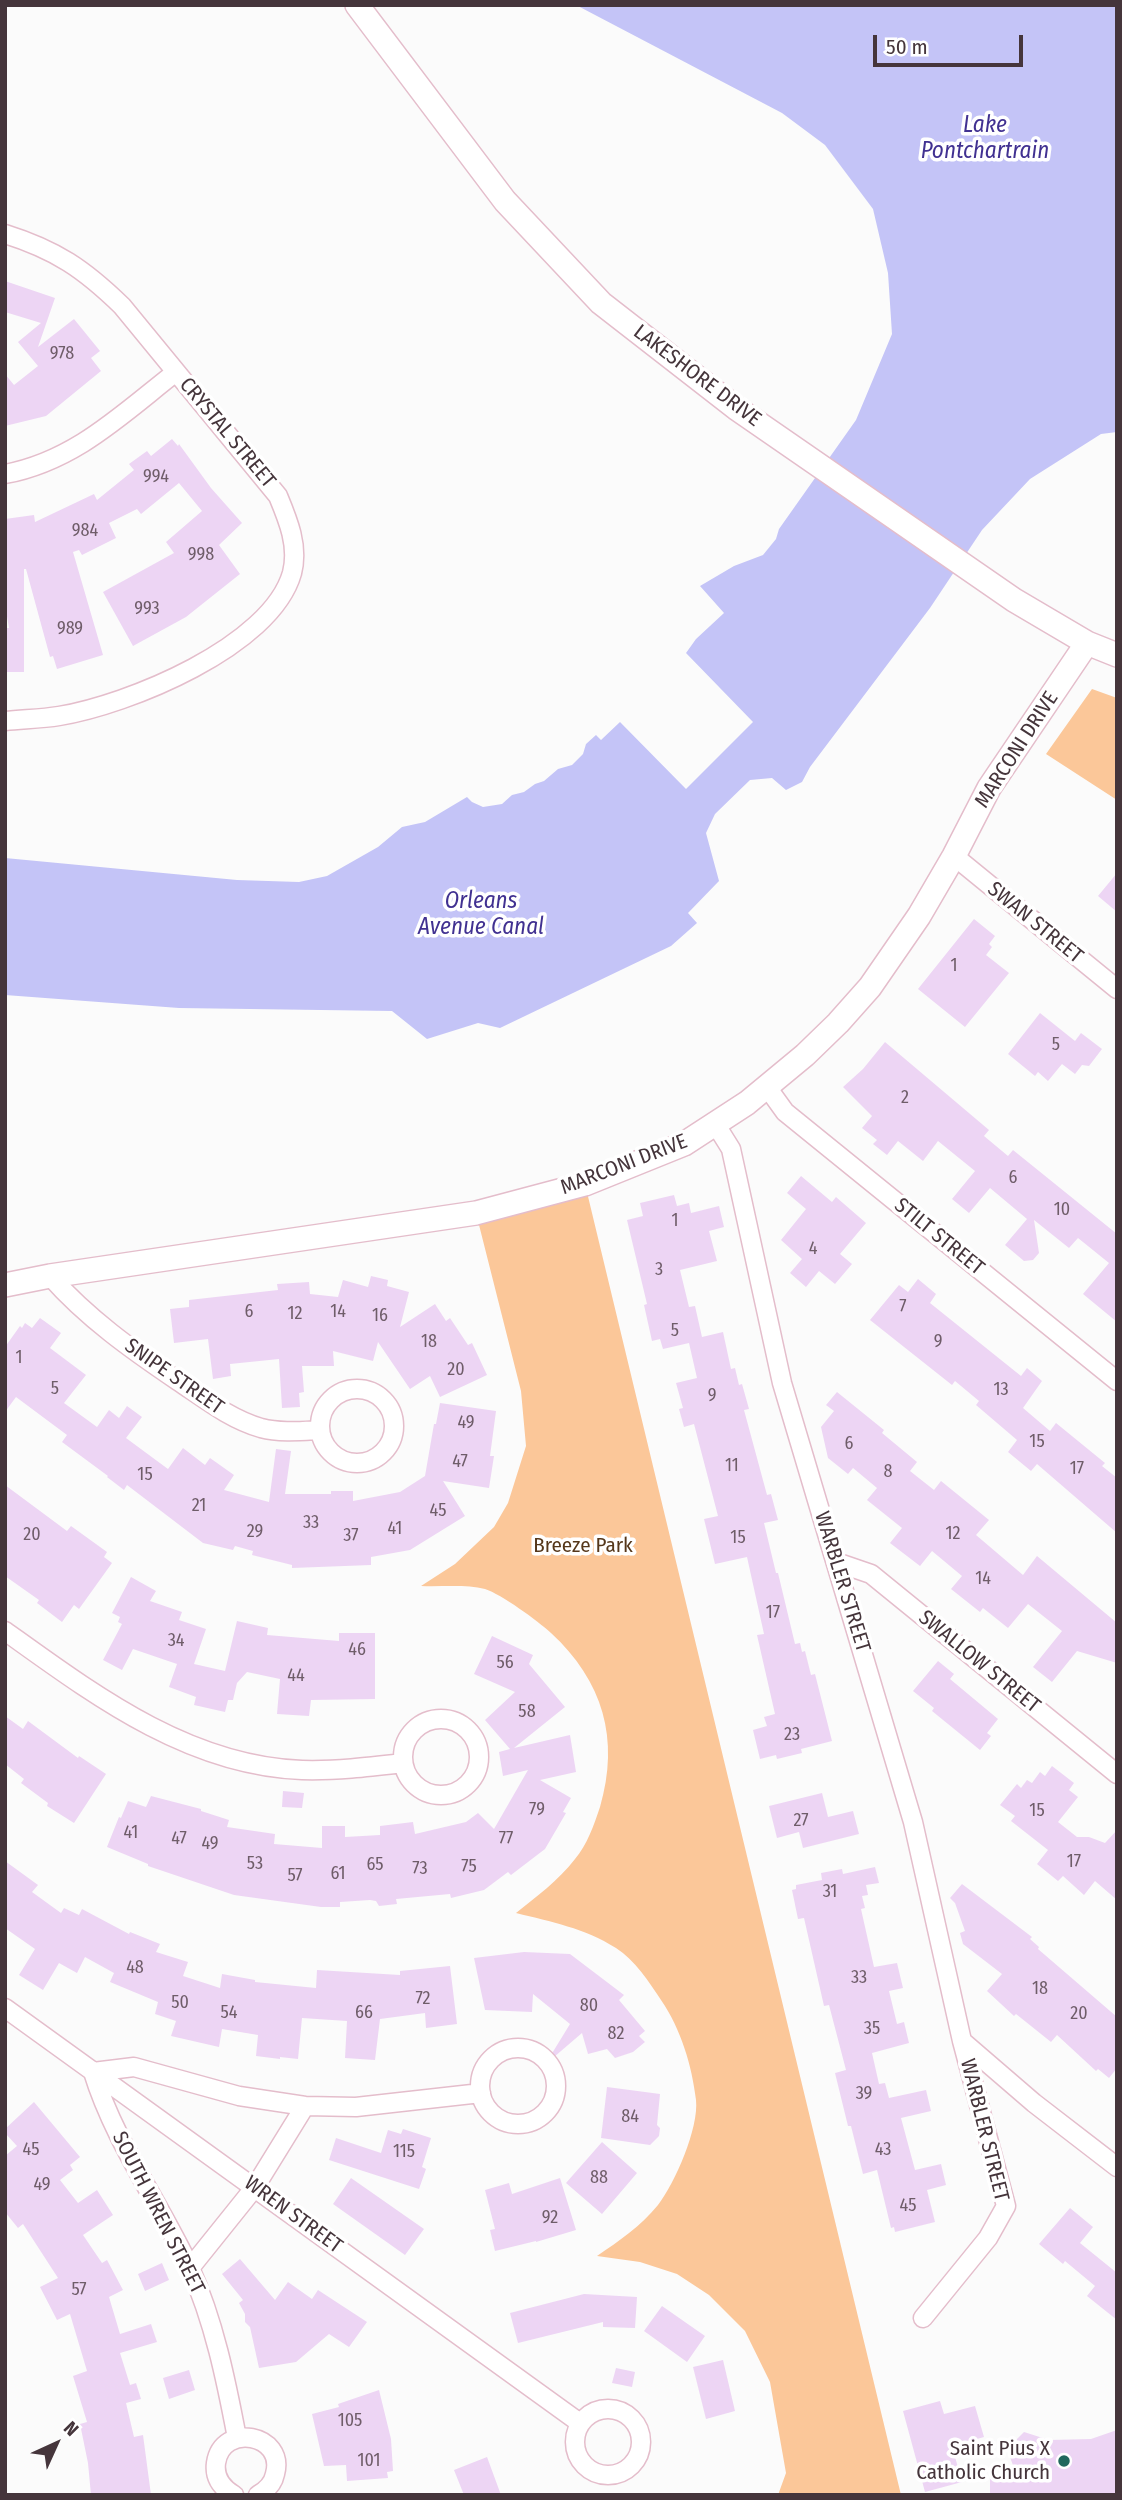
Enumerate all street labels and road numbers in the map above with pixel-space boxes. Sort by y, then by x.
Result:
street label: LAKESHORE DRIVE [628,320,766,432]
street label: CRYSTAL STREET [174,373,280,493]
street label: MARCONI DRIVE [970,687,1064,813]
street label: SWAN STREET [982,877,1088,969]
street label: MARCONI DRIVE [557,1129,691,1201]
street label: STILT STREET [889,1193,989,1281]
street label: SNIPE STREET [120,1334,228,1420]
street label: WARBLER STREET [809,1509,875,1655]
street label: SWALLOW STREET [913,1605,1045,1719]
street label: WARBLER STREET [954,2056,1014,2204]
street label: SOUTH WREN STREET [106,2128,210,2298]
street label: WREN STREET [239,2171,347,2259]

